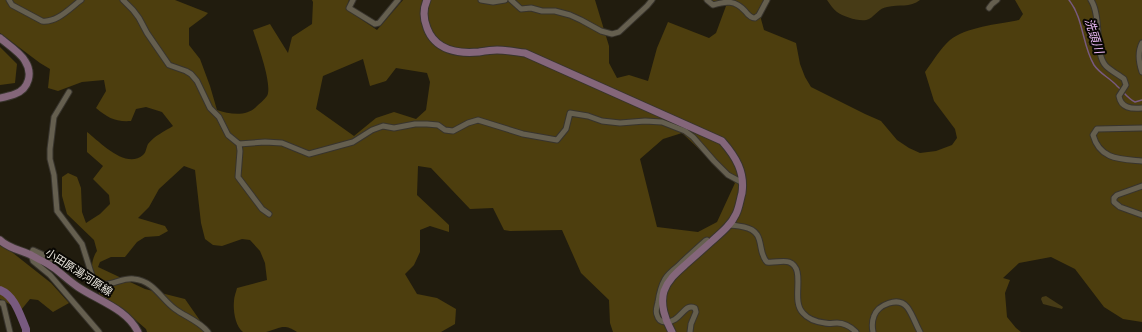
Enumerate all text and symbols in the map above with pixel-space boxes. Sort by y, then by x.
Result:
water label: 洗頭川 [1082,16,1108,57]
street label: 小田原湯河原線 [43,245,115,299]

